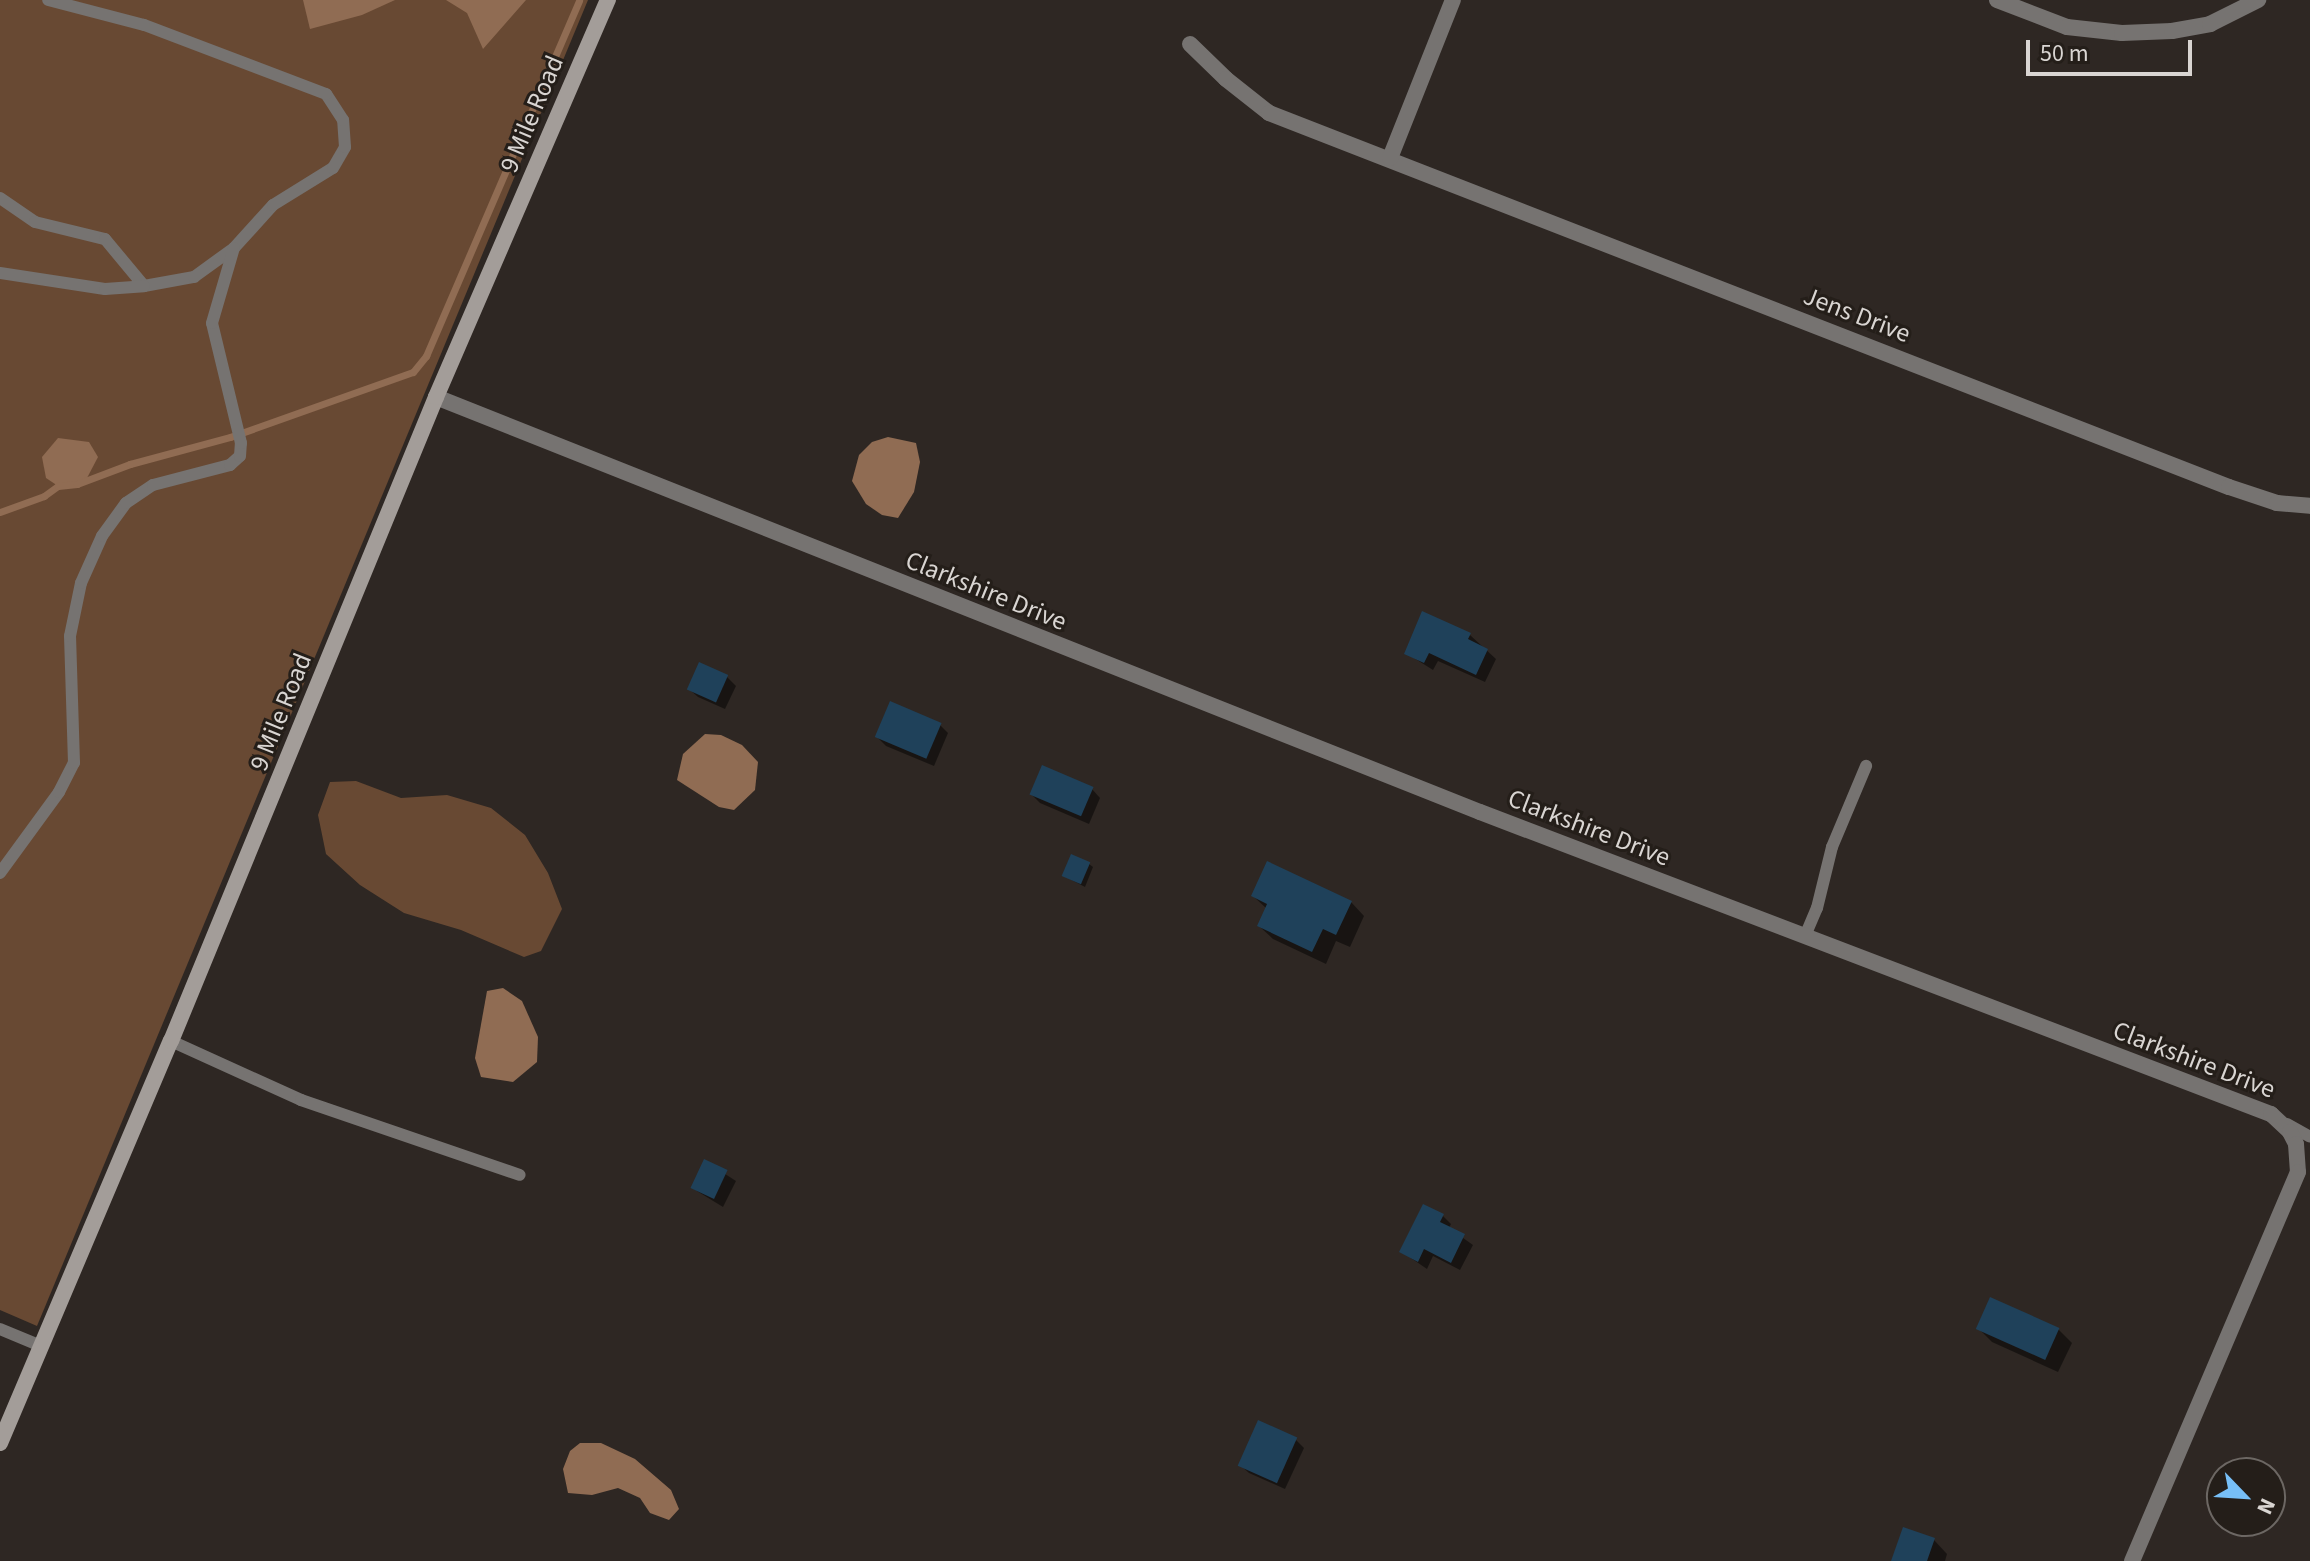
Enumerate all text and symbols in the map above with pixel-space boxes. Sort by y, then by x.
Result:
scale bar [2030,24,2196,74]
text: 50 m [2040,36,2089,71]
street label: 9 Mile Road [493,51,571,177]
street label: Jens Drive [1799,280,1915,350]
street label: Clarkshire Drive [901,544,1071,638]
street label: 9 Mile Road [243,649,319,775]
street label: Clarkshire Drive [1504,783,1674,873]
street label: Clarkshire Drive [2109,1015,2279,1105]
north arrow [2206,1457,2286,1537]
text: N [2248,1493,2284,1520]

